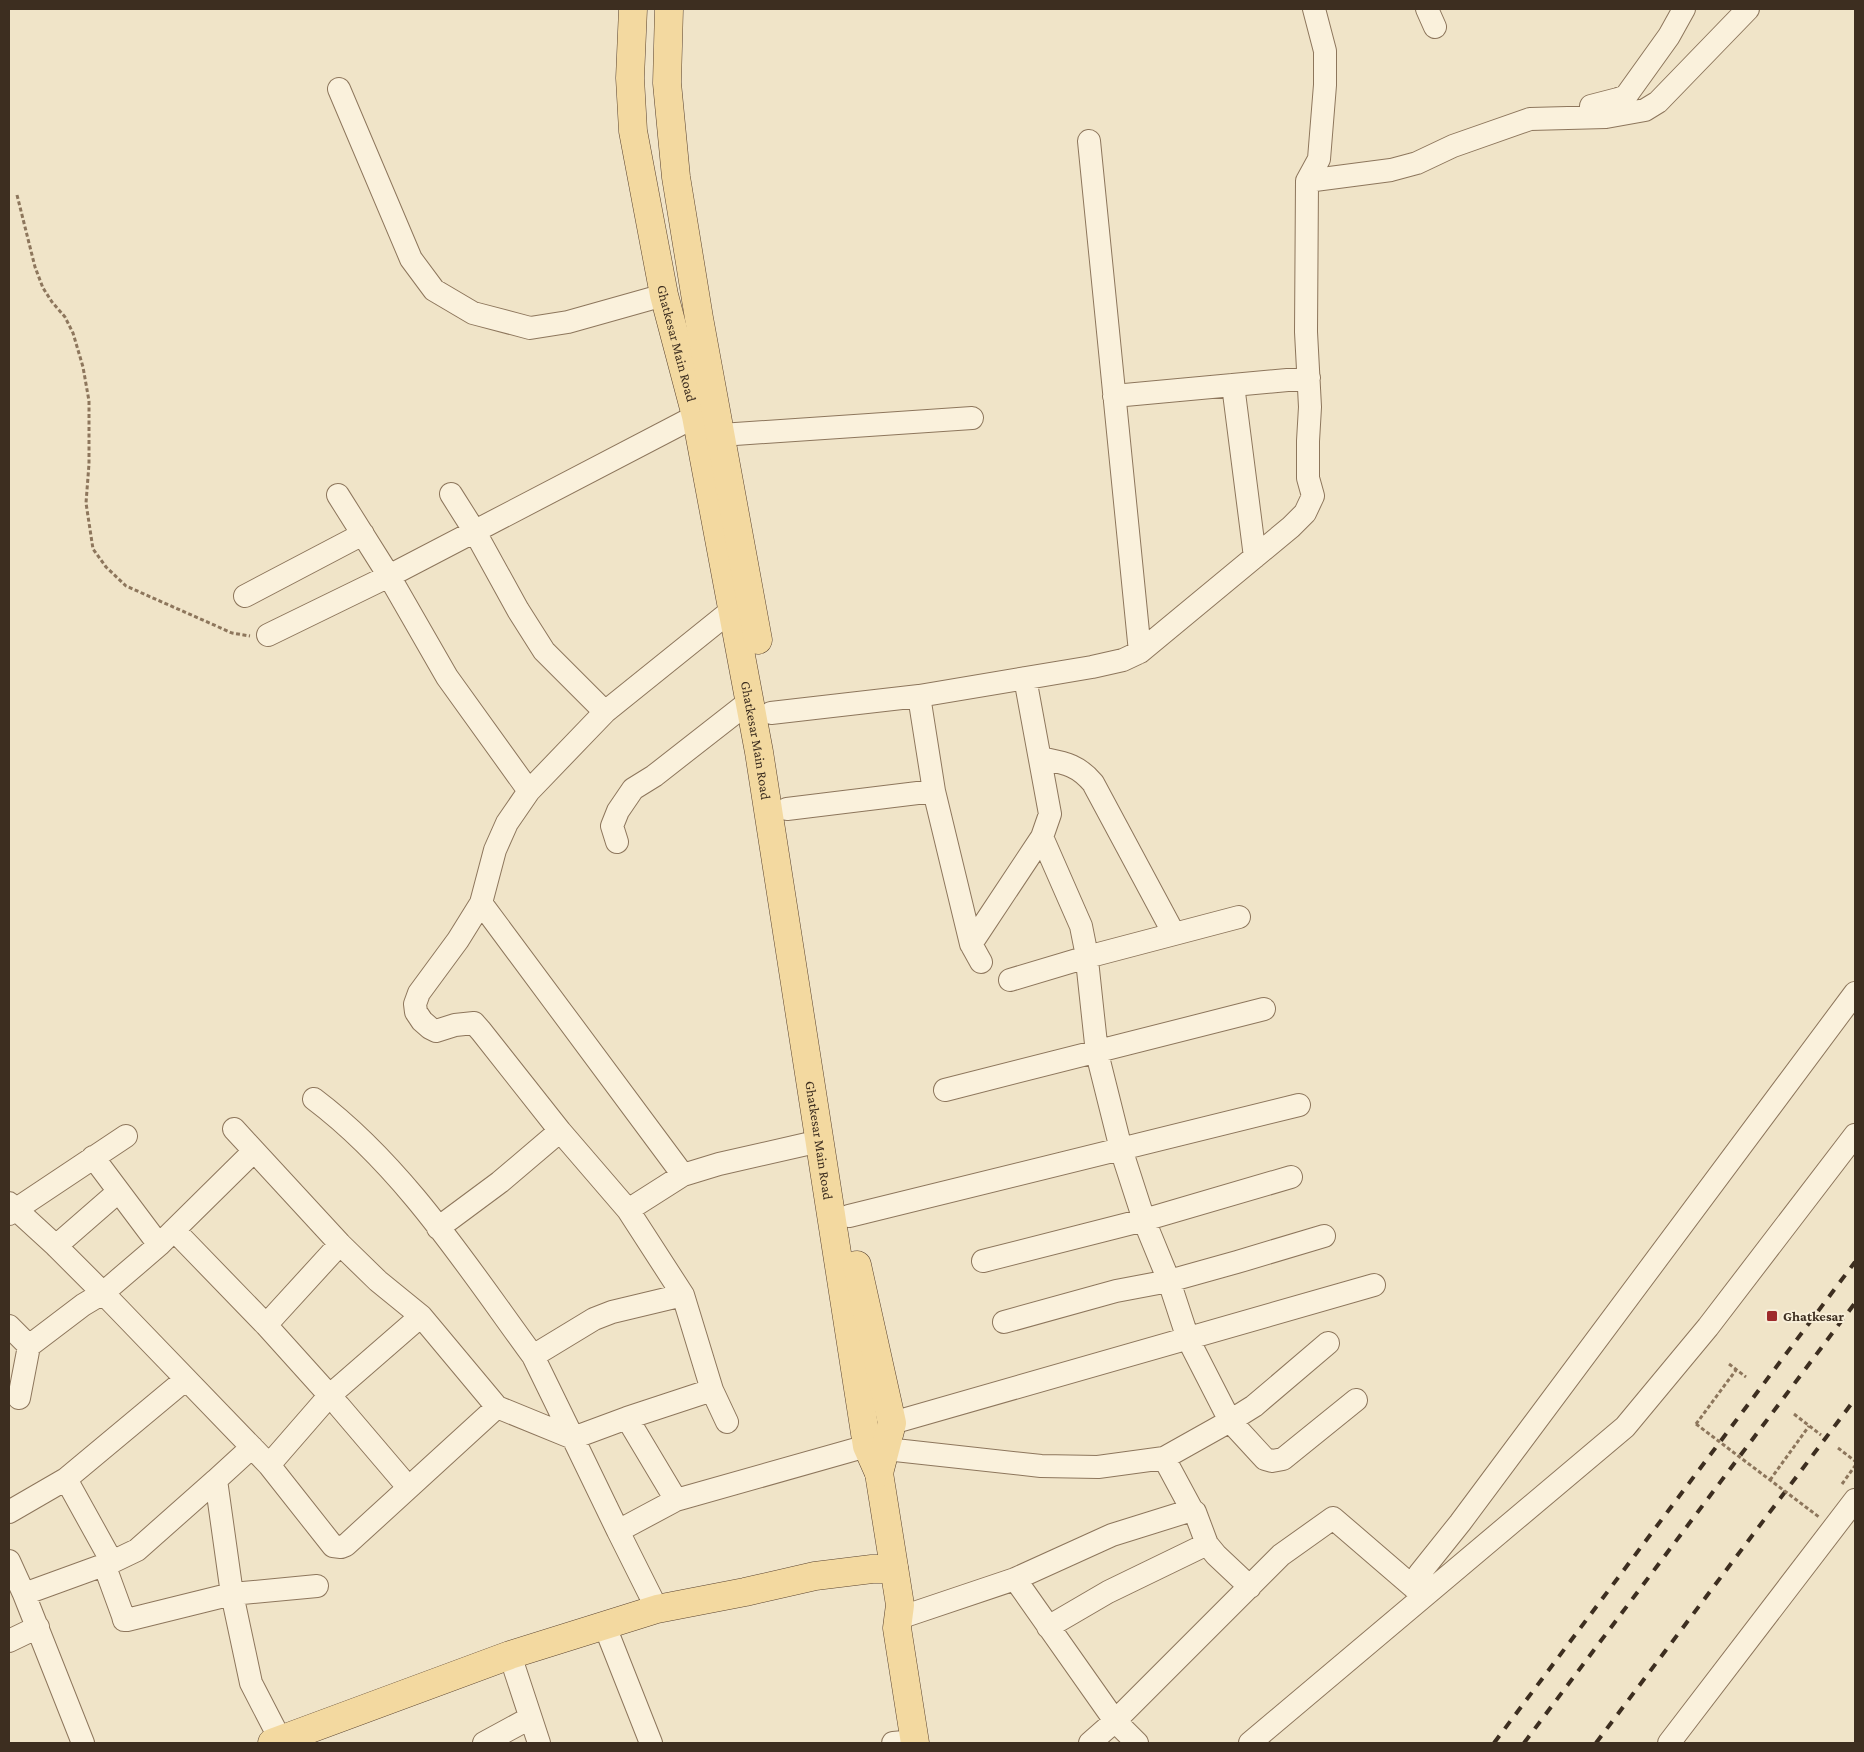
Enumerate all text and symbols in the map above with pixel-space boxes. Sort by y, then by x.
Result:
street label: Ghatkesar Main Road [654,284,700,404]
street label: Ghatkesar Main Road [738,680,774,801]
street label: Ghatkesar Main Road [802,1080,837,1201]
place label: Ghatkesar [1783,1308,1844,1324]
marker: Ghatkesar [1765,1309,1779,1323]

